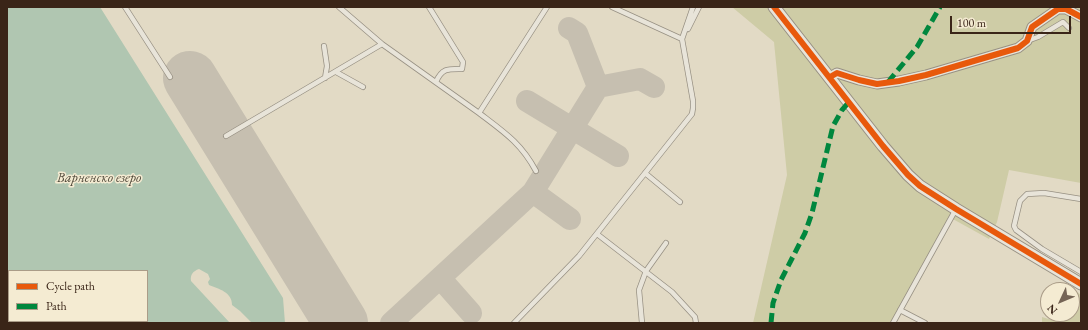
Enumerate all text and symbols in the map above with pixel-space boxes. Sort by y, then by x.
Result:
scale bar [952,8,1073,34]
text: 100 m [957,15,986,31]
water label: Варненско езеро [57,170,141,186]
legend [8,270,148,322]
text: Cycle path [46,278,95,294]
north arrow [1040,282,1080,322]
text: Path [46,298,67,314]
text: N [1044,302,1060,318]

